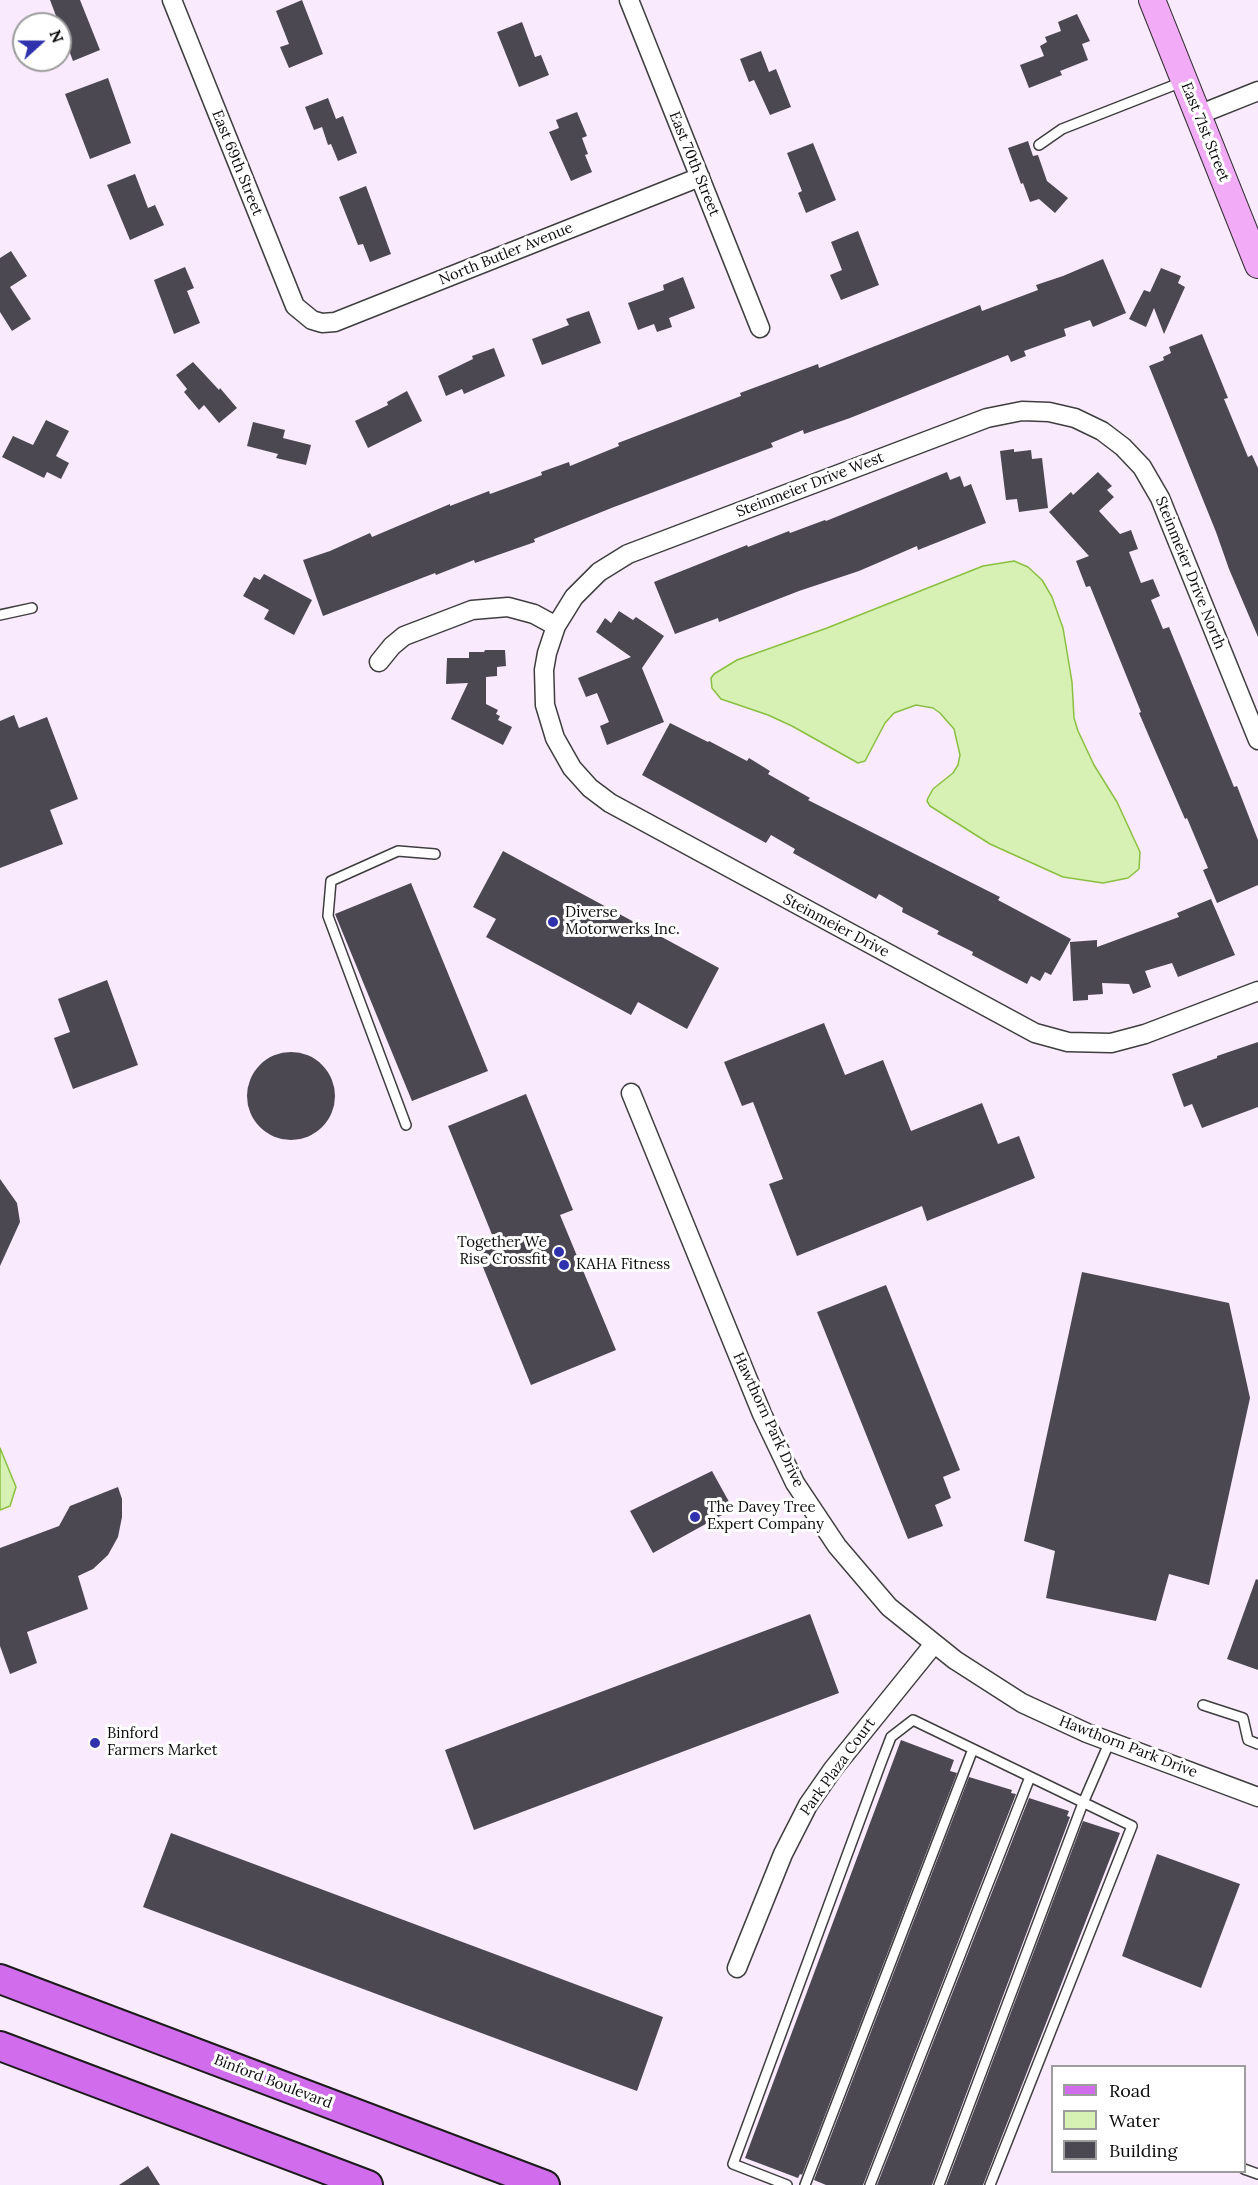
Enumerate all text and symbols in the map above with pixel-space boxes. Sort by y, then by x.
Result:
north arrow [12,12,72,72]
text: N [45,27,68,46]
street label: East 71st Street [1177,80,1233,184]
street label: East 69th Street [208,108,266,218]
street label: East 70th Street [665,109,723,219]
street label: North Butler Avenue [436,219,576,289]
street label: Steinmeier Drive West [734,449,886,521]
street label: Steinmeier Drive North [1151,494,1229,652]
street label: Steinmeier Drive [780,890,892,962]
place label: Diverse Motorwerks Inc. [565,904,680,939]
marker: Diverse Motorwerks Inc. [546,915,560,929]
place label: Together We Rise Crossfit [457,1234,547,1269]
marker: Together We Rise Crossfit [552,1245,566,1259]
place label: KAHA Fitness [576,1256,670,1274]
marker: KAHA Fitness [557,1258,571,1272]
street label: Hawthorn Park Drive [729,1350,807,1490]
place label: The Davey Tree Expert Company [707,1499,824,1534]
marker: The Davey Tree Expert Company [688,1510,702,1524]
street label: Hawthorn Park Drive [1056,1712,1200,1782]
street label: Park Plaza Court [797,1715,879,1819]
place label: Binford Farmers Market [107,1725,218,1760]
marker: Binford Farmers Market [88,1736,102,1750]
street label: Binford Boulevard [211,2051,335,2113]
legend [1051,2065,1246,2173]
text: Road [1109,2079,1151,2102]
text: Water [1109,2109,1160,2132]
text: Building [1109,2139,1177,2162]

